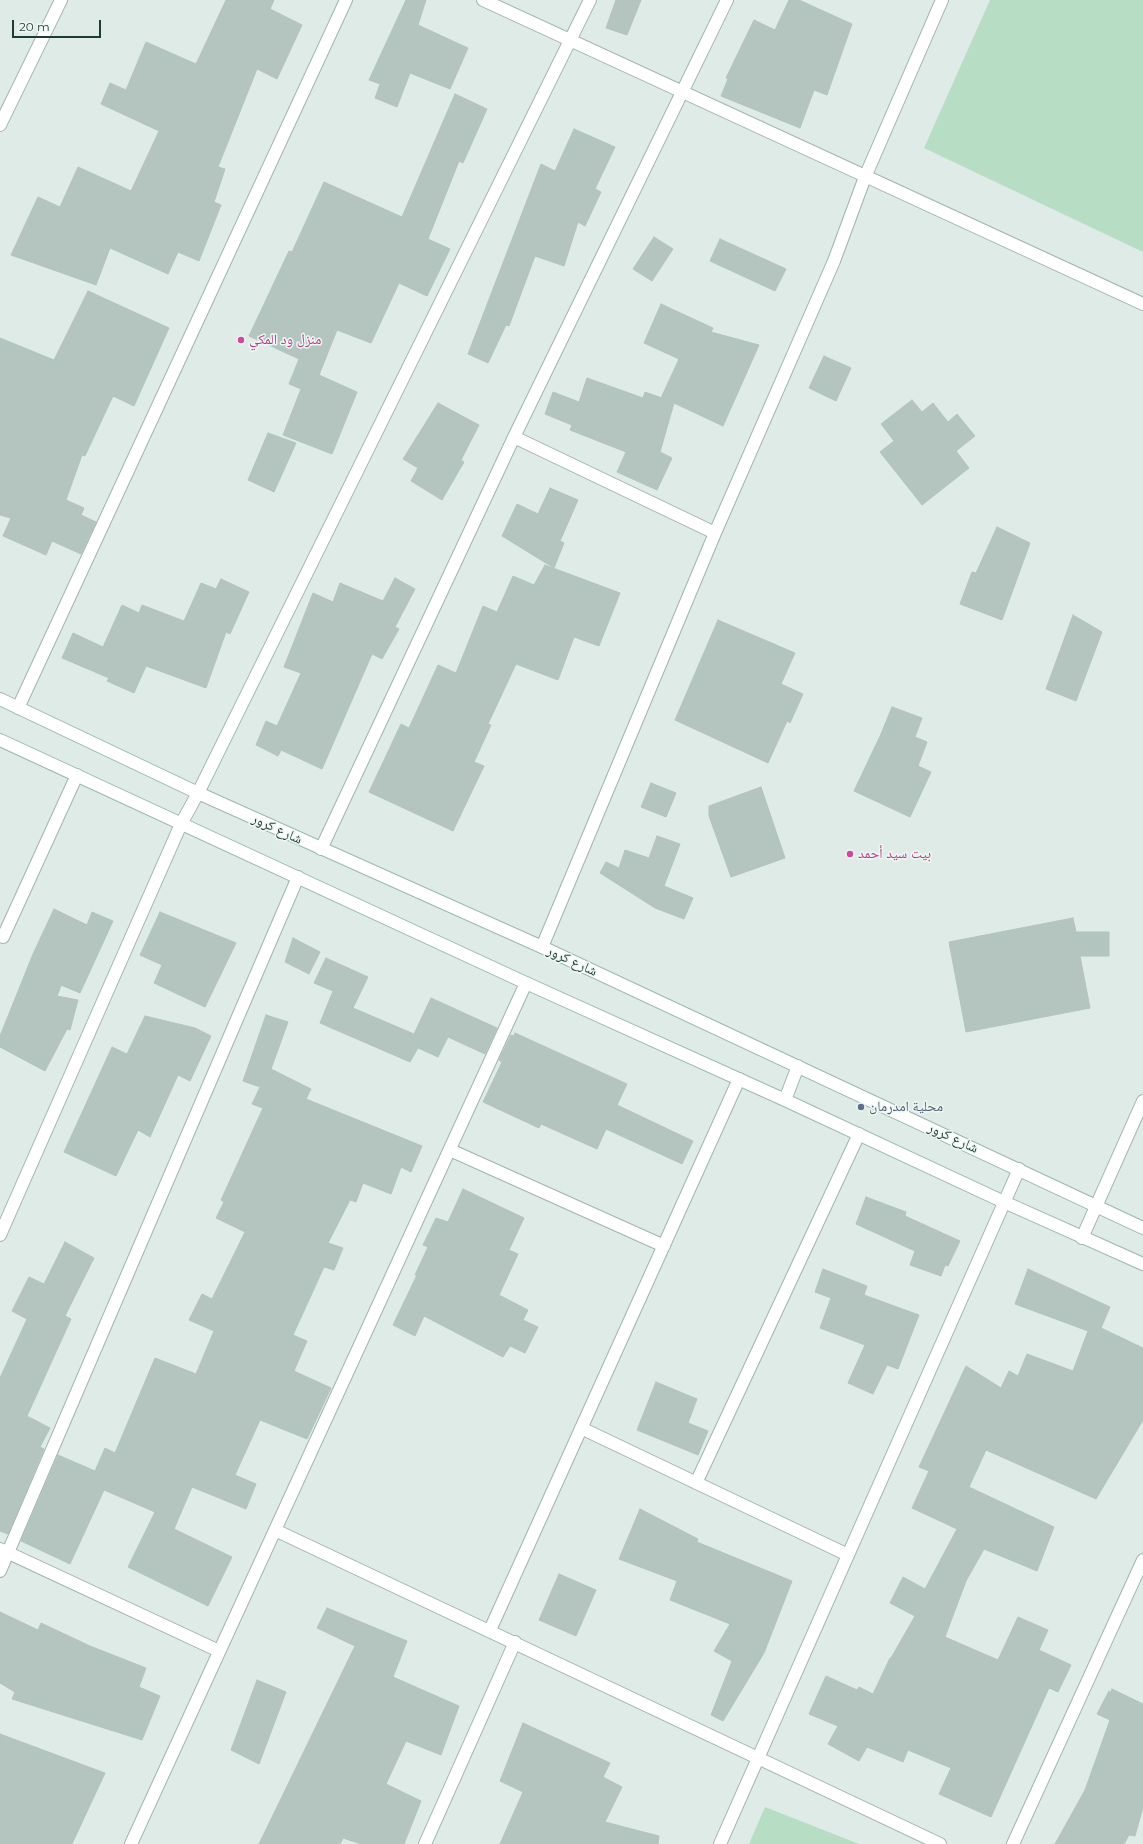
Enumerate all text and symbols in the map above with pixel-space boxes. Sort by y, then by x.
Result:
scale bar [14,12,103,38]
text: 20 m [19,19,50,34]
place label: منزل ود المكي [249,332,321,348]
marker: منزل ود المكي [236,335,246,345]
street label: شارع كرور [249,810,305,848]
place label: بيت سيد أحمد [858,846,931,862]
marker: بيت سيد أحمد [845,849,855,859]
street label: شارع كرور [544,942,600,980]
place label: محلية امدرمان [869,1099,943,1115]
marker: محلية امدرمان [856,1102,866,1112]
street label: شارع كرور [925,1119,981,1157]

